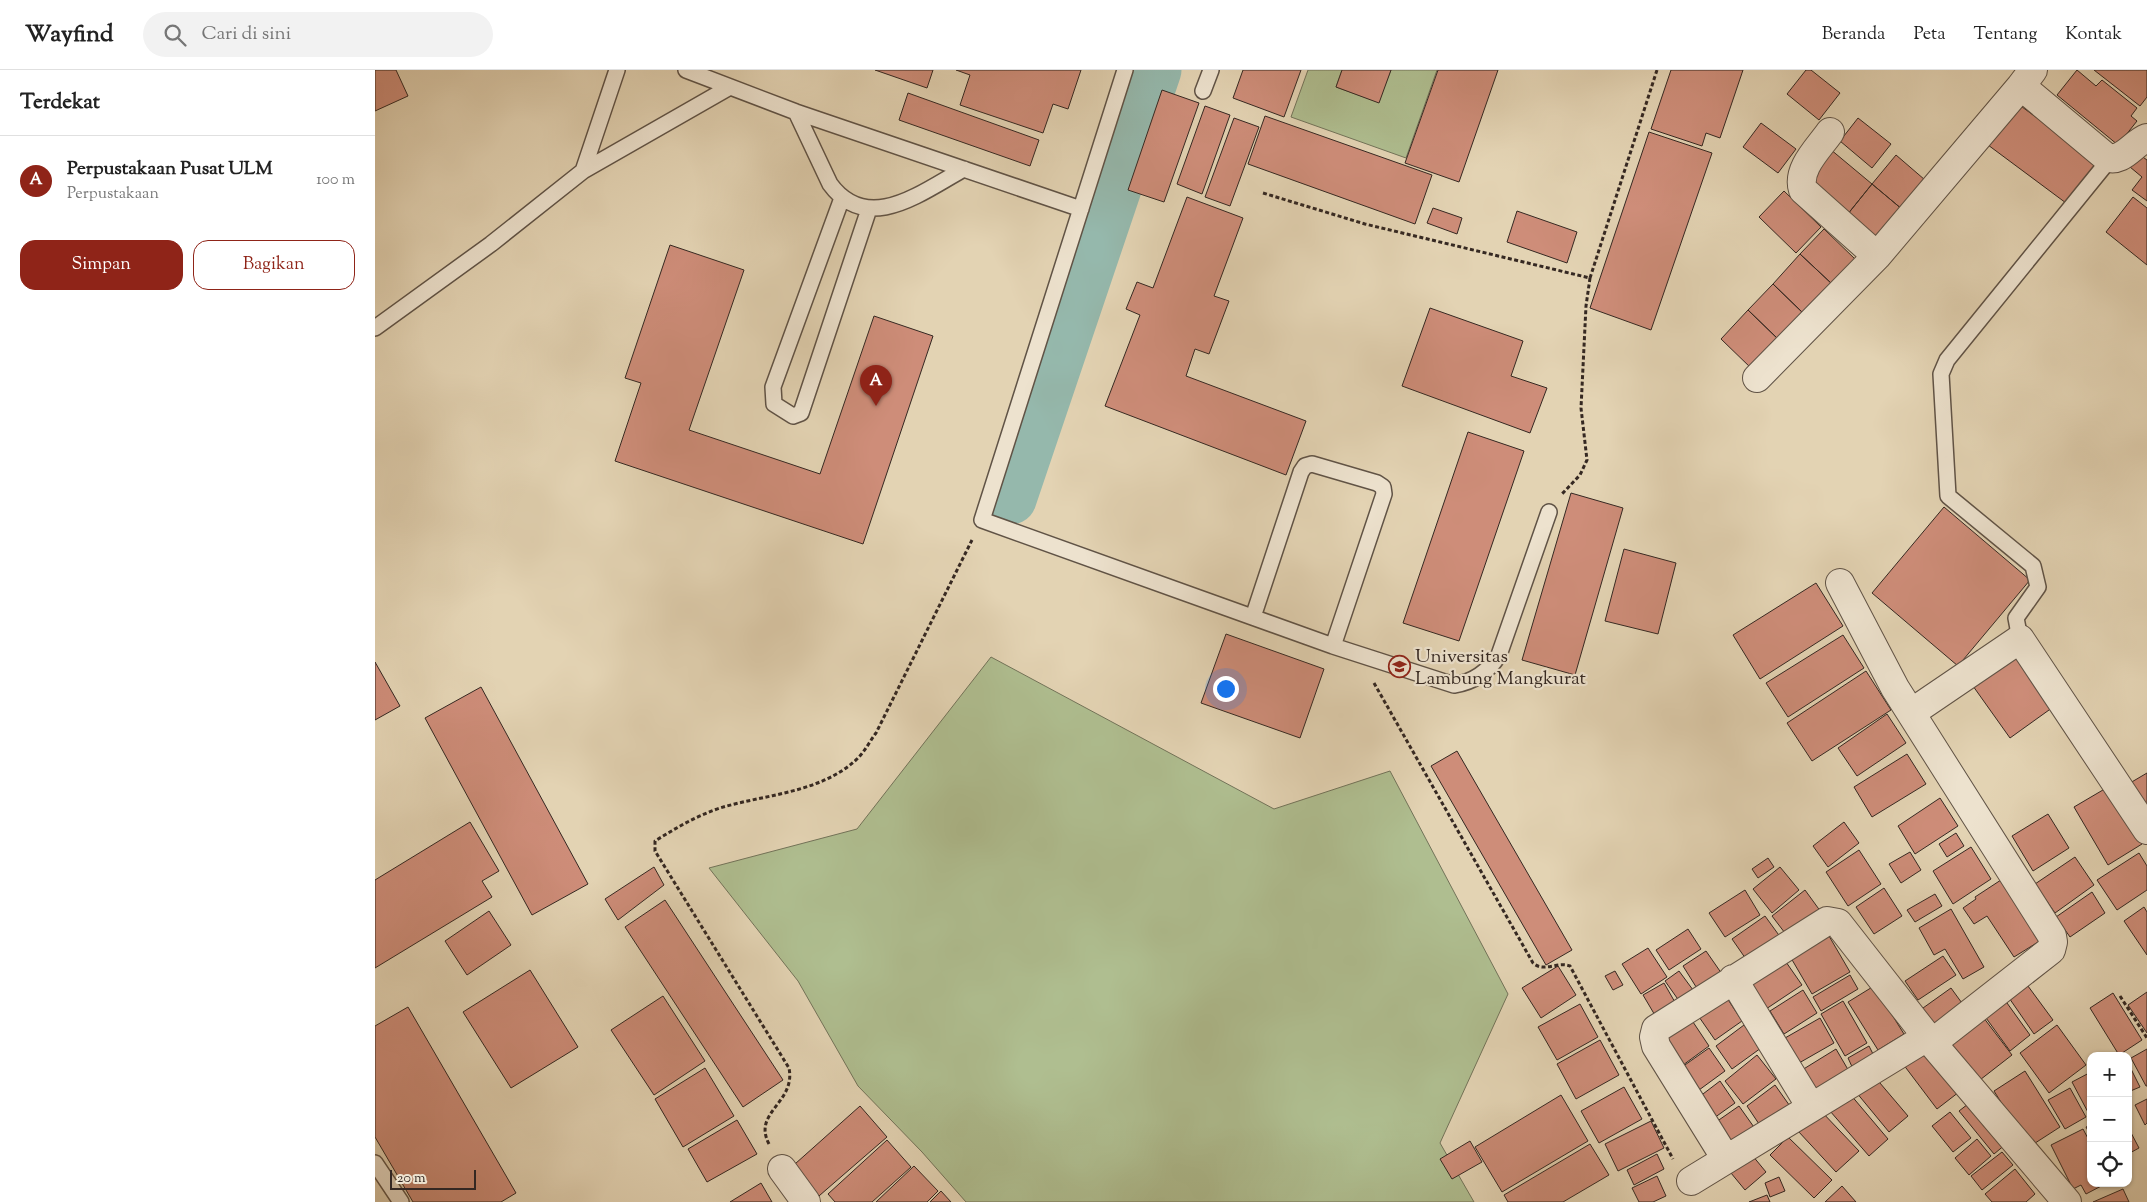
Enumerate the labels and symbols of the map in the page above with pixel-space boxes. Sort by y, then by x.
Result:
pin: A [860,365,892,406]
place label: Universitas Lambung Mangkurat [1415,644,1587,693]
school or university icon: Universitas Lambung Mangkurat [1387,654,1411,678]
your location [1213,676,1239,702]
scale bar [390,1167,476,1190]

